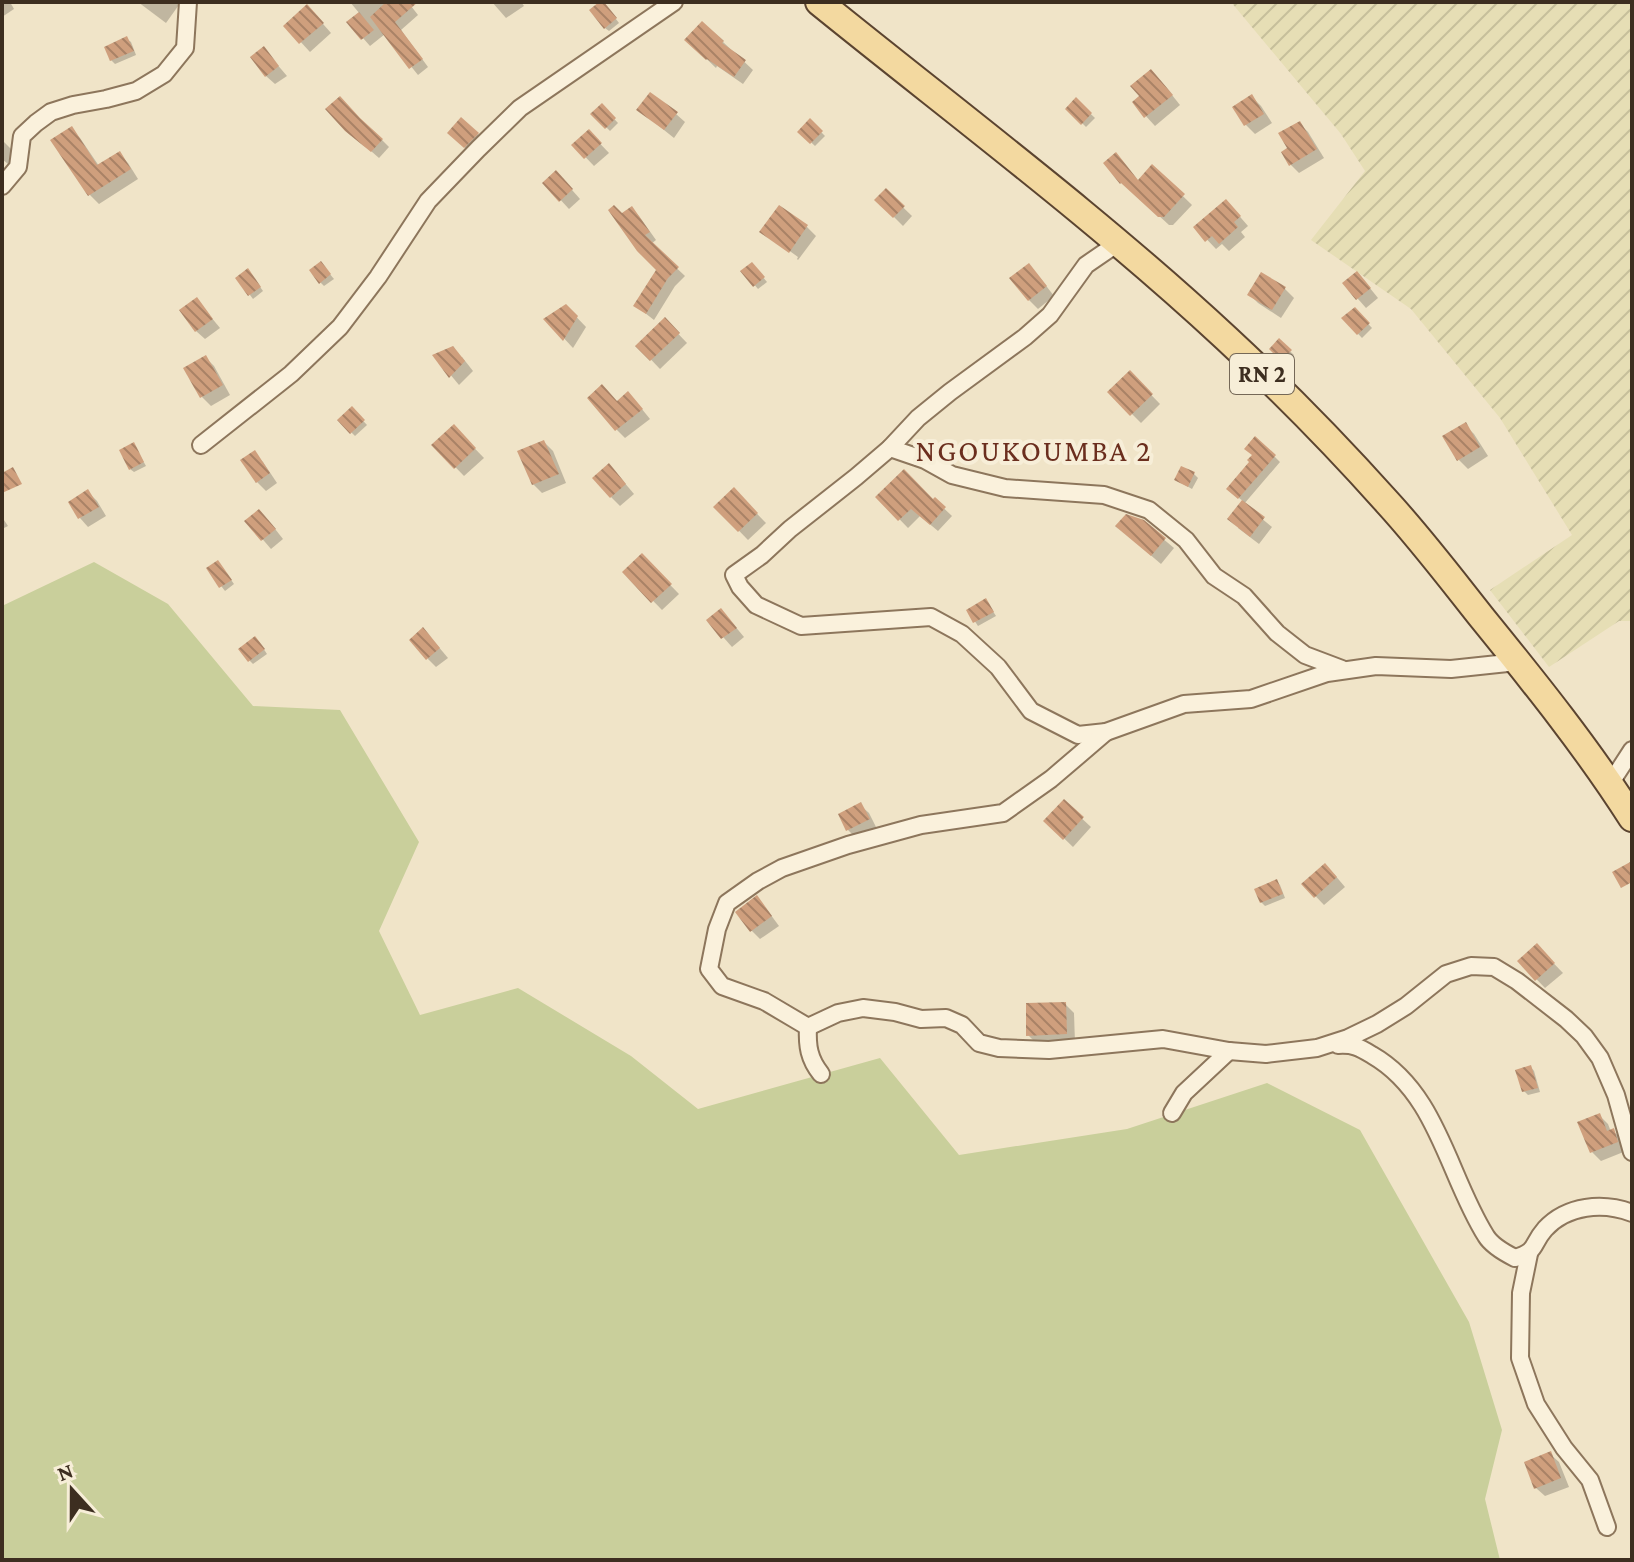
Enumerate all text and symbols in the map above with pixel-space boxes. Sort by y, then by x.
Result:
road number: RN 2 [1230,354,1294,394]
district label: NGOUKOUMBA 2 [916,434,1152,467]
north arrow [32,1450,112,1530]
text: N [54,1457,76,1486]

